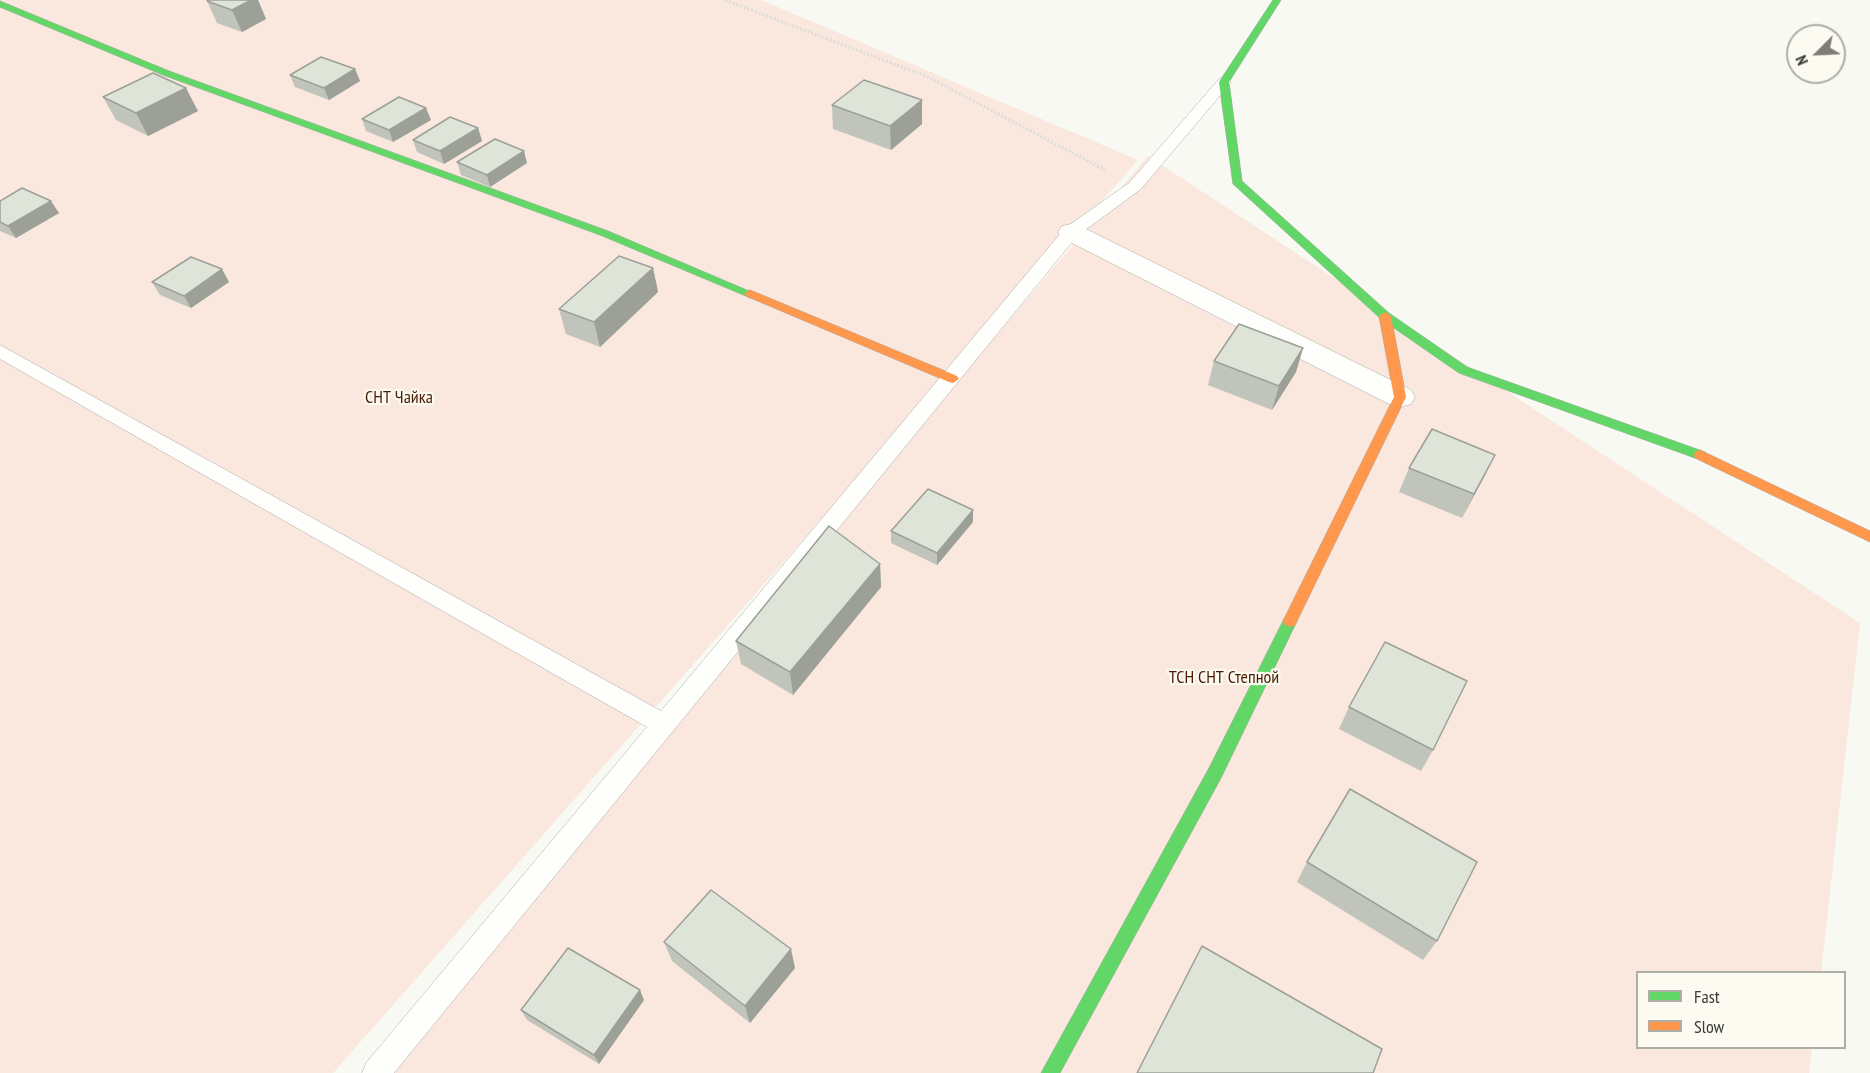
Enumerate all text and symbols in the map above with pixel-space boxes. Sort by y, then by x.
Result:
north arrow [1786,24,1846,84]
text: N [1790,53,1812,69]
park label: СНТ Чайка [365,387,433,409]
park label: ТСН СНТ Степной [1169,667,1279,689]
legend [1636,971,1846,1049]
text: Fast [1694,985,1720,1008]
text: Slow [1694,1015,1724,1038]

